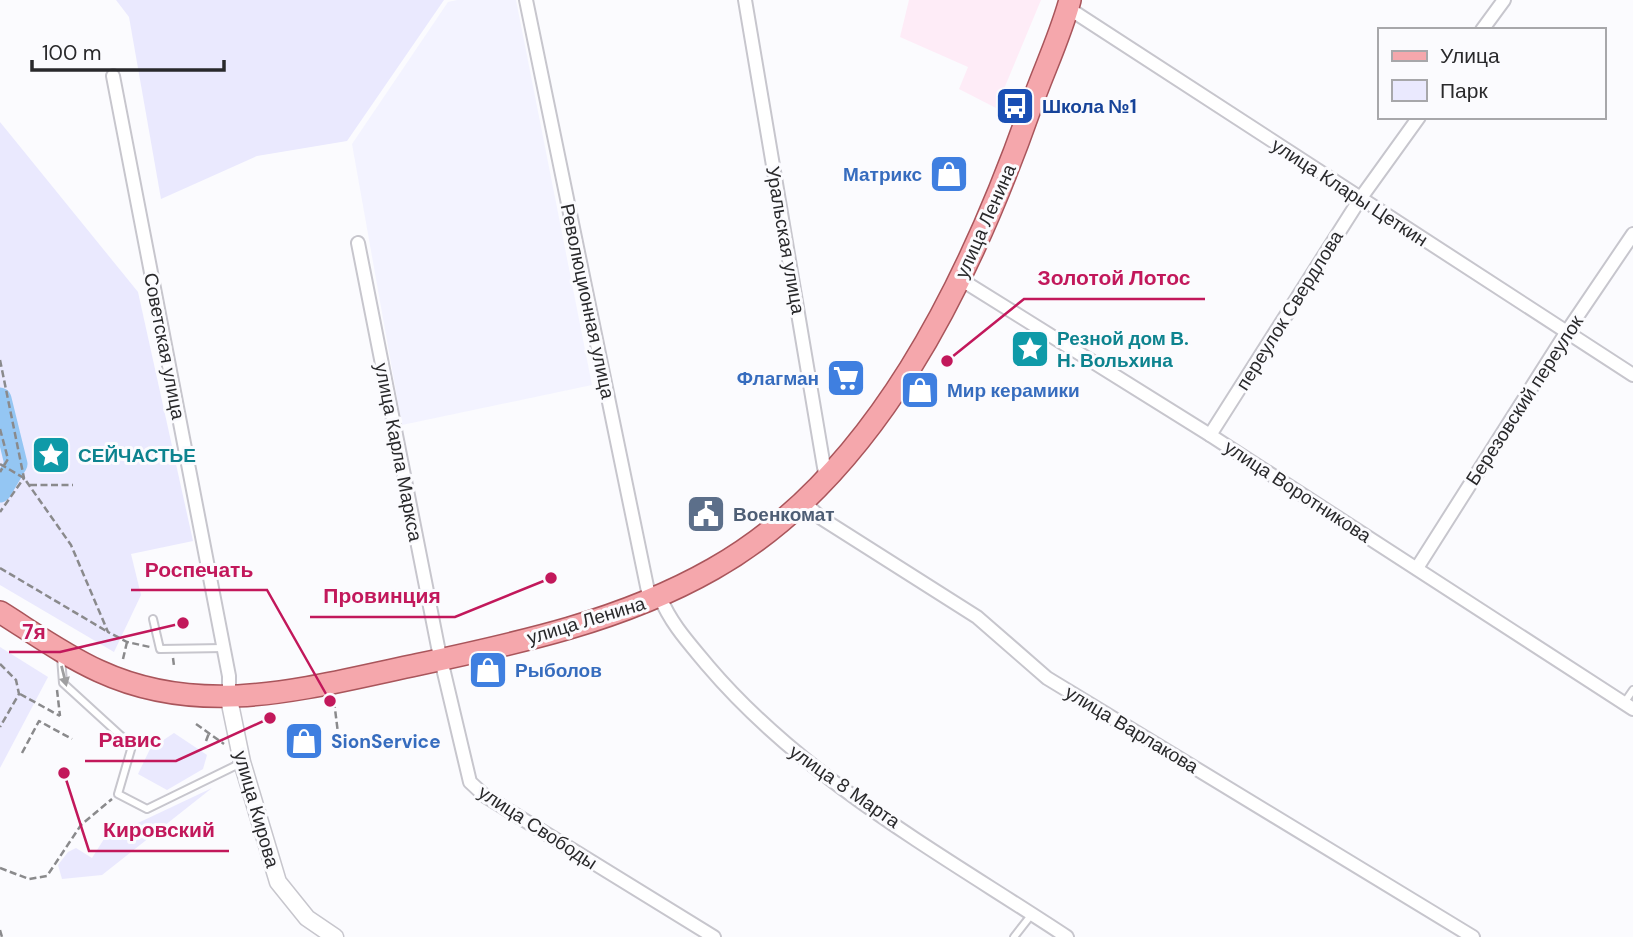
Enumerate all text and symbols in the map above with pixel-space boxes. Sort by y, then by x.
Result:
scale bar [32,28,224,72]
legend [1378,28,1605,119]
text: 100 m [42,39,102,67]
text: Улица [1440,42,1500,70]
text: Парк [1440,77,1488,105]
bus stop icon: Школа №1 [994,85,1036,127]
place label: Школа №1 [1042,94,1137,119]
street label: улица Клары Цеткин [1267,133,1433,252]
shop icon: Матрикс [928,153,970,195]
street label: улица Ленина [949,160,1022,282]
place label: Матрикс [843,162,922,187]
street label: Уральская улица [760,164,811,316]
street label: Революционная улица [555,201,621,401]
street label: переулок Свердлова [1230,225,1349,395]
callout: Золотой Лотос [1024,257,1205,299]
text: Золотой Лотос [1038,264,1191,292]
street label: Советская улица [138,271,191,422]
street label: Березовский переулок [1460,310,1589,490]
place label: Резной дом В. Н. Вольхина [1057,326,1189,373]
place icon: Резной дом В. Н. Вольхина [1009,328,1051,370]
supermarket icon: Флагман [825,357,867,399]
street label: улица Карла Маркса [369,361,428,544]
place label: Флагман [737,366,819,391]
shop icon: Мир керамики [899,369,941,411]
place label: Мир керамики [947,378,1080,403]
place icon: СЕЙЧАСТЬЕ [30,434,72,476]
street label: улица Воротникова [1219,434,1376,549]
place label: СЕЙЧАСТЬЕ [78,443,196,468]
public building icon: Военкомат [685,493,727,535]
place label: Военкомат [733,502,835,527]
callout: Роспечать [131,548,267,590]
text: Роспечать [145,556,253,584]
callout: Провинция [310,575,455,617]
text: Провинция [323,582,441,610]
street label: улица Ленина [524,590,649,650]
callout: 7я [9,610,60,652]
text: 7я [22,618,46,646]
shop icon: Рыболов [467,649,509,691]
place label: Рыболов [515,658,602,683]
one-way arrow [59,665,70,687]
street label: улица Варлакова [1060,680,1204,779]
callout: Равис [85,719,176,761]
shop icon: SionService [283,720,325,762]
text: Равис [99,726,162,754]
place label: SionService [331,729,441,754]
street label: улица 8 Марта [784,739,905,834]
street label: улица Кирова [228,748,285,871]
street label: улица Свободы [473,780,602,875]
callout: Кировский [89,809,229,851]
text: Кировский [103,816,215,844]

